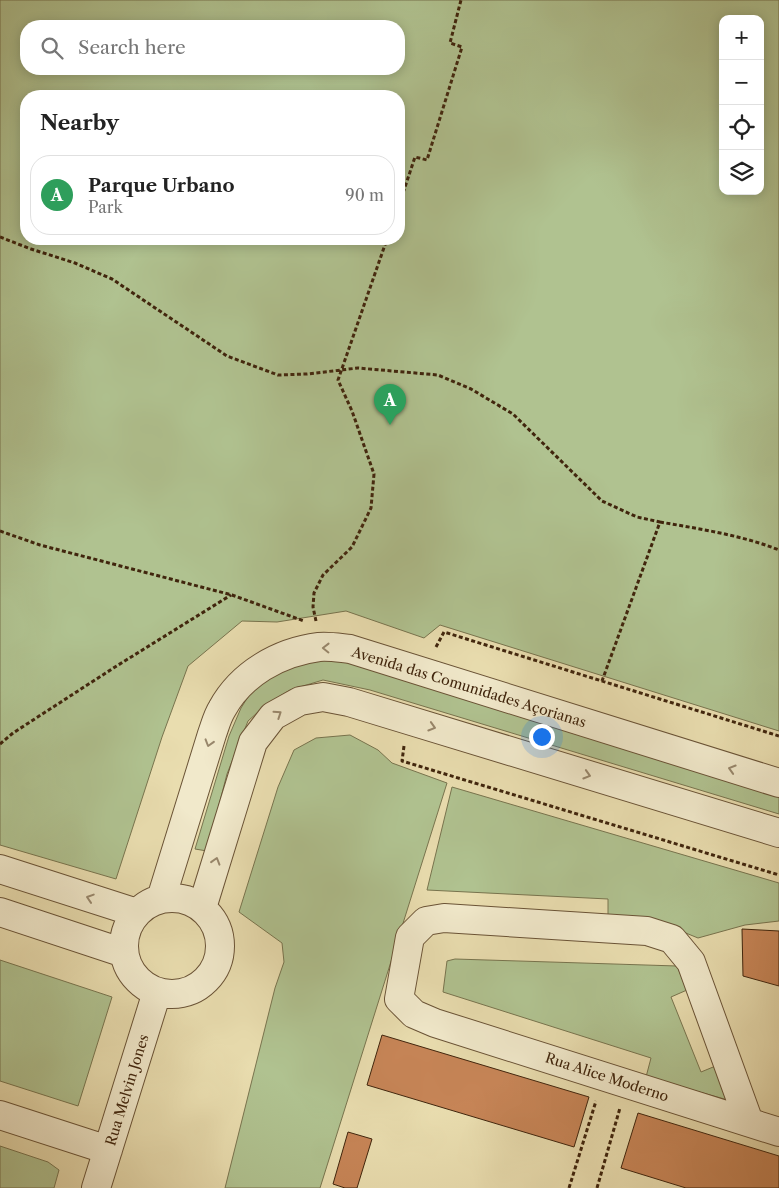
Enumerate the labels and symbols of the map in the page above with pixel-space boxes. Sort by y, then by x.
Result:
pin: A [374,384,406,425]
street label: Avenida das Comunidades Açorianas [349,642,588,731]
one-way arrow [322,643,330,653]
one-way arrow [272,711,282,720]
one-way arrow [427,722,436,732]
your location [529,724,555,750]
one-way arrow [205,738,215,746]
one-way arrow [729,764,737,774]
one-way arrow [583,769,591,779]
one-way arrow [211,858,221,866]
one-way arrow [87,894,95,904]
street label: Rua Melvin Jones [101,1032,153,1148]
street label: Rua Alice Moderno [543,1049,671,1105]

